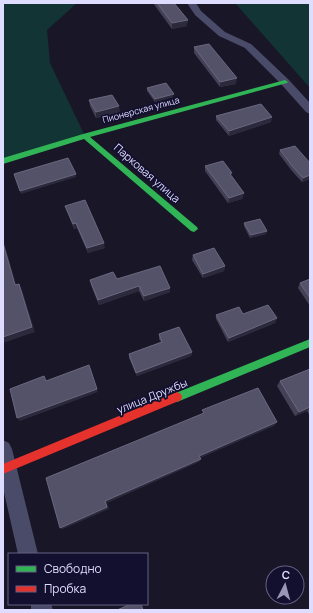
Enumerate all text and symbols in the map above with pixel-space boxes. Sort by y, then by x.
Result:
street label: Пионерская улица [101,93,181,126]
street label: Парковая улица [111,140,184,206]
street label: улица Дружбы [114,375,189,417]
legend [8,553,148,605]
text: Свободно [44,560,102,577]
north arrow [265,565,305,605]
text: С [281,567,291,582]
text: Пробка [44,580,86,597]

